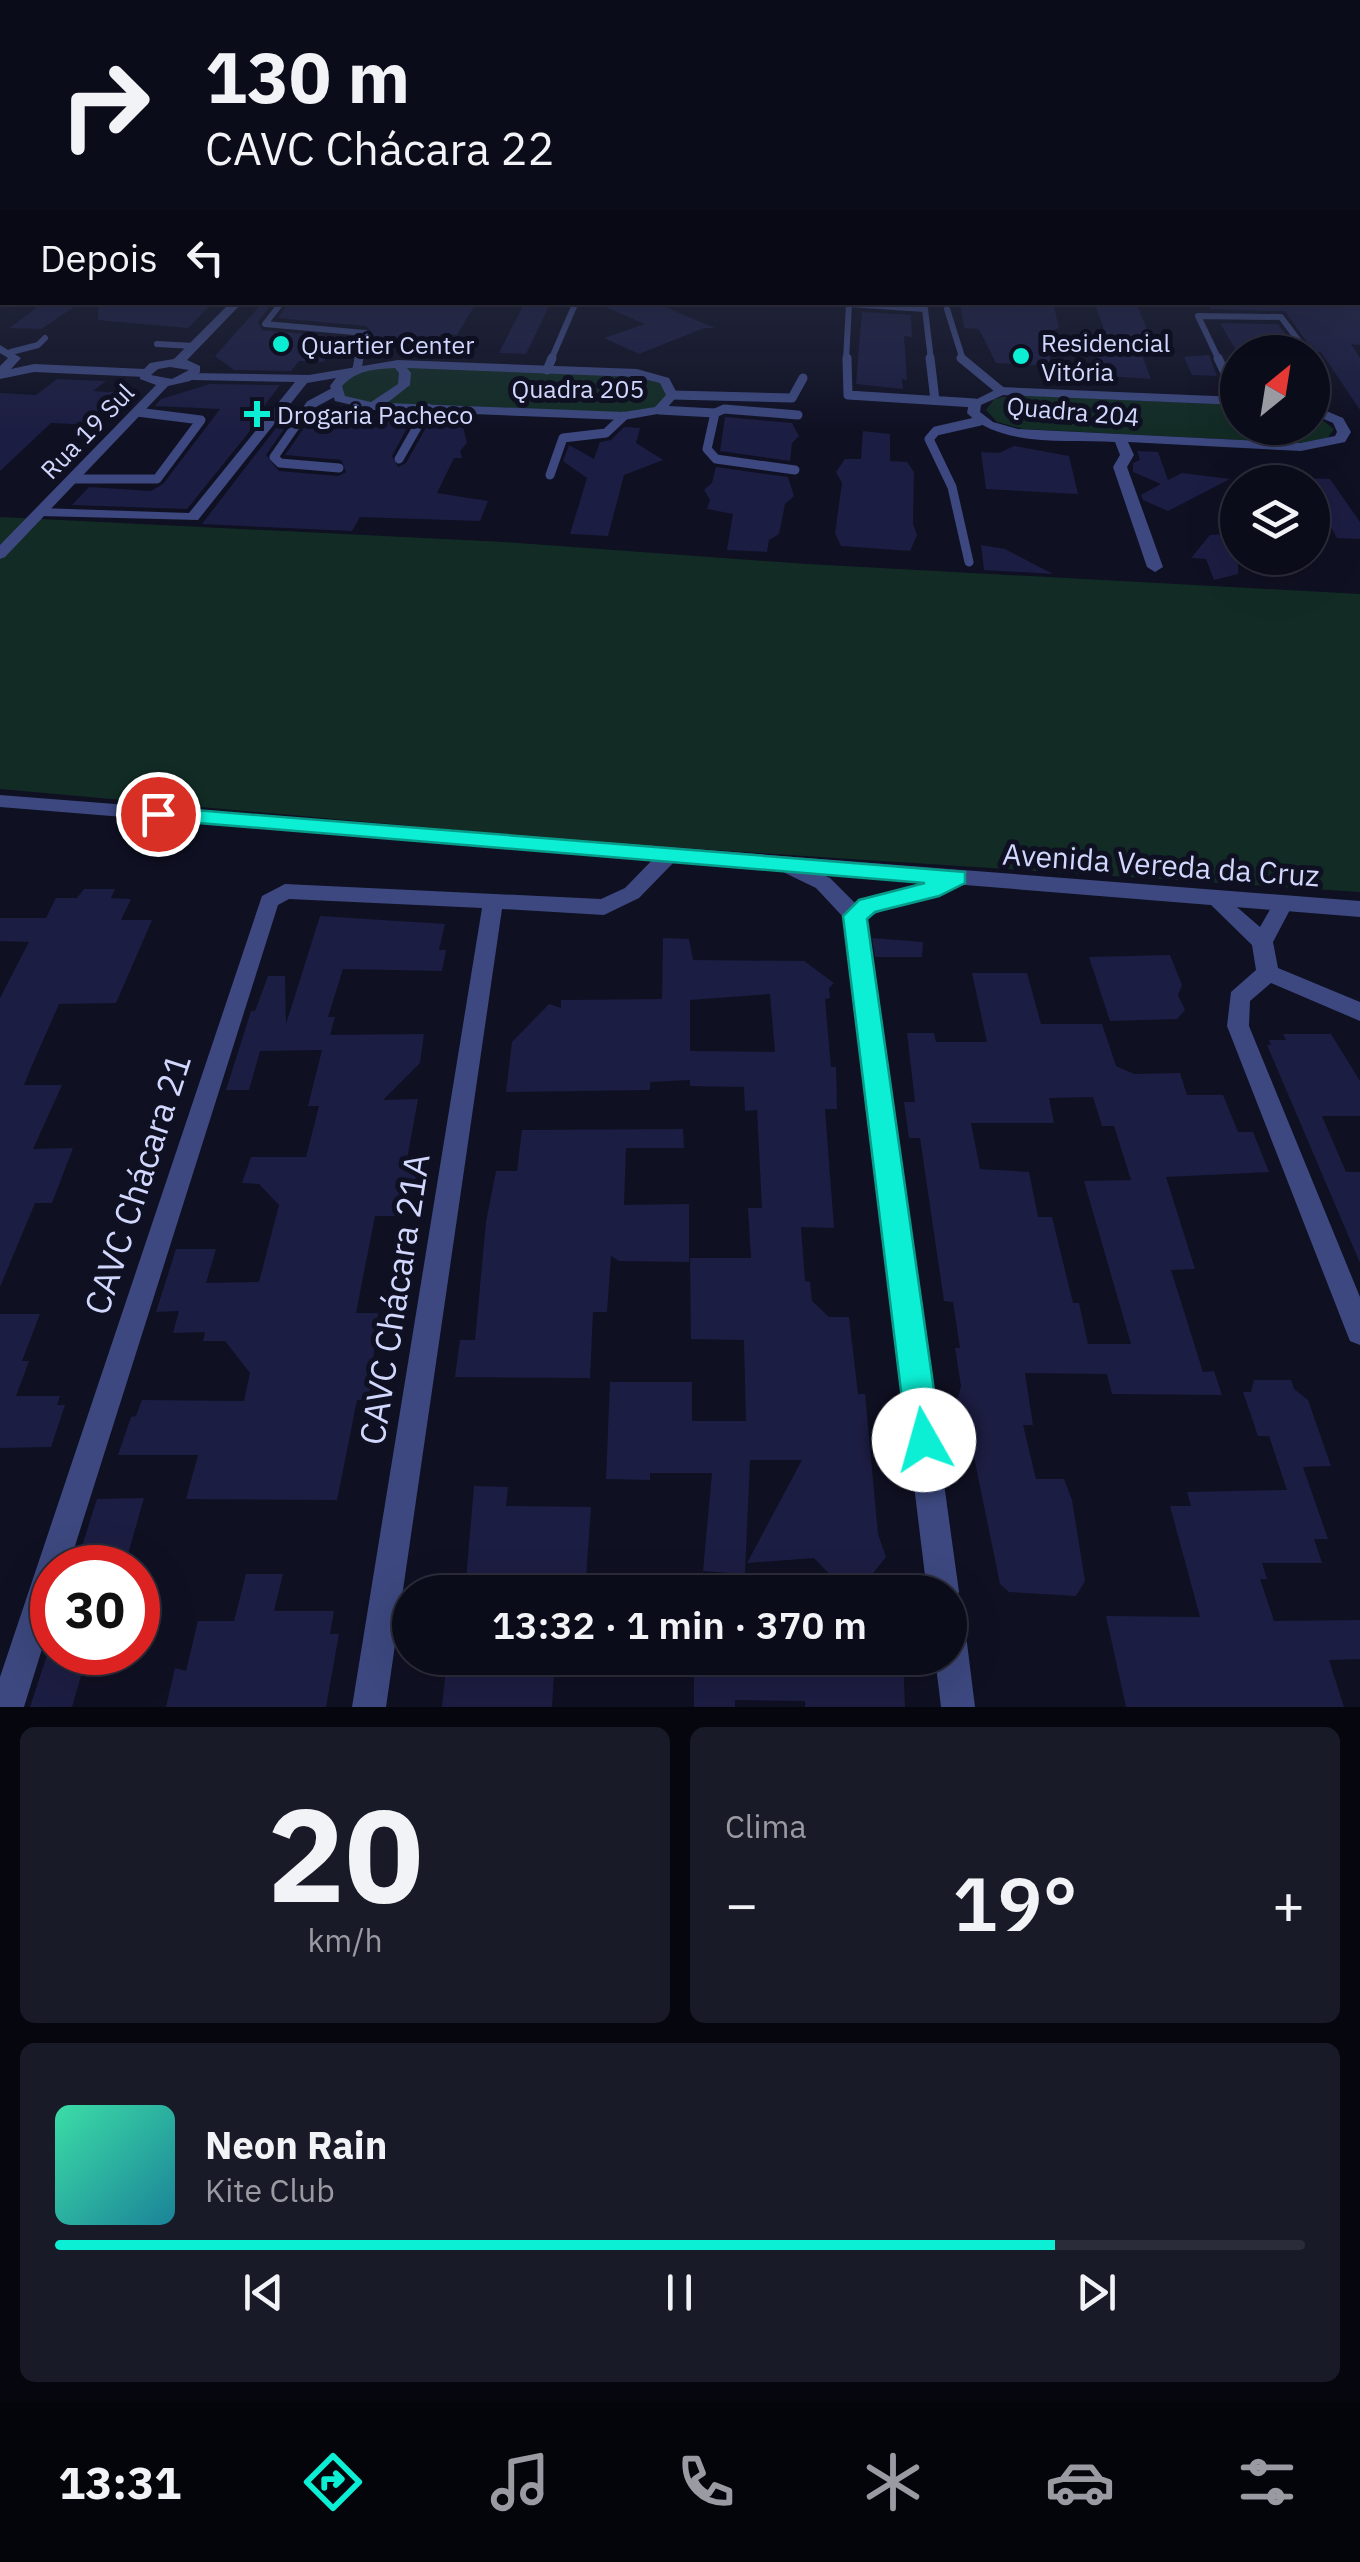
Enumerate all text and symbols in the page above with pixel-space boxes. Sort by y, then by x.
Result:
text: 130 m [205,31,410,122]
icon: right [40,40,170,170]
text: CAVC Chácara 22 [205,119,555,177]
icon: left [178,230,233,285]
text: Depois [40,233,158,282]
place label: Residencial Vitória [1041,326,1170,388]
place label: Quartier Center [301,328,474,361]
marker: Quartier Center [270,333,292,355]
north arrow [1220,335,1330,445]
map controls [1220,335,1330,575]
marker: Residencial Vitória [1010,345,1032,367]
street label: Quadra 205 [511,372,645,405]
street label: Rua 19 Sul [33,376,141,486]
street label: Quadra 204 [1005,389,1141,433]
place label: Drogaria Pacheco [277,398,473,431]
marker: Drogaria Pacheco [246,403,268,425]
button: layers [1220,465,1330,575]
pin [116,772,201,857]
icon: arrive [131,787,186,842]
street label: Avenida Vereda da Cruz [1001,833,1321,895]
street label: CAVC Chácara 21 [73,1048,201,1320]
street label: CAVC Chácara 21A [348,1150,440,1448]
position arrow [872,1388,976,1492]
speed limit sign: 30 [30,1545,160,1675]
text: 13:32 · 1 min · 370 m [492,1600,867,1649]
text: 20 [267,1769,423,1938]
text: Clima [725,1805,807,1847]
text: 19° [952,1854,1078,1952]
text: − [725,1868,758,1939]
text: + [1272,1868,1305,1939]
text: km/h [307,1919,383,1961]
text: Neon Rain [205,2120,387,2169]
text: Kite Club [205,2169,335,2211]
icon: previous [236,2265,291,2320]
icon: pause [652,2265,707,2320]
icon: next [1069,2265,1124,2320]
icon: directions [298,2447,368,2517]
icon: music [485,2447,555,2517]
icon: phone [671,2447,741,2517]
icon: climate [858,2447,928,2517]
icon: car [1045,2447,1115,2517]
icon: filters [1232,2447,1302,2517]
text: 13:31 [58,2453,181,2511]

